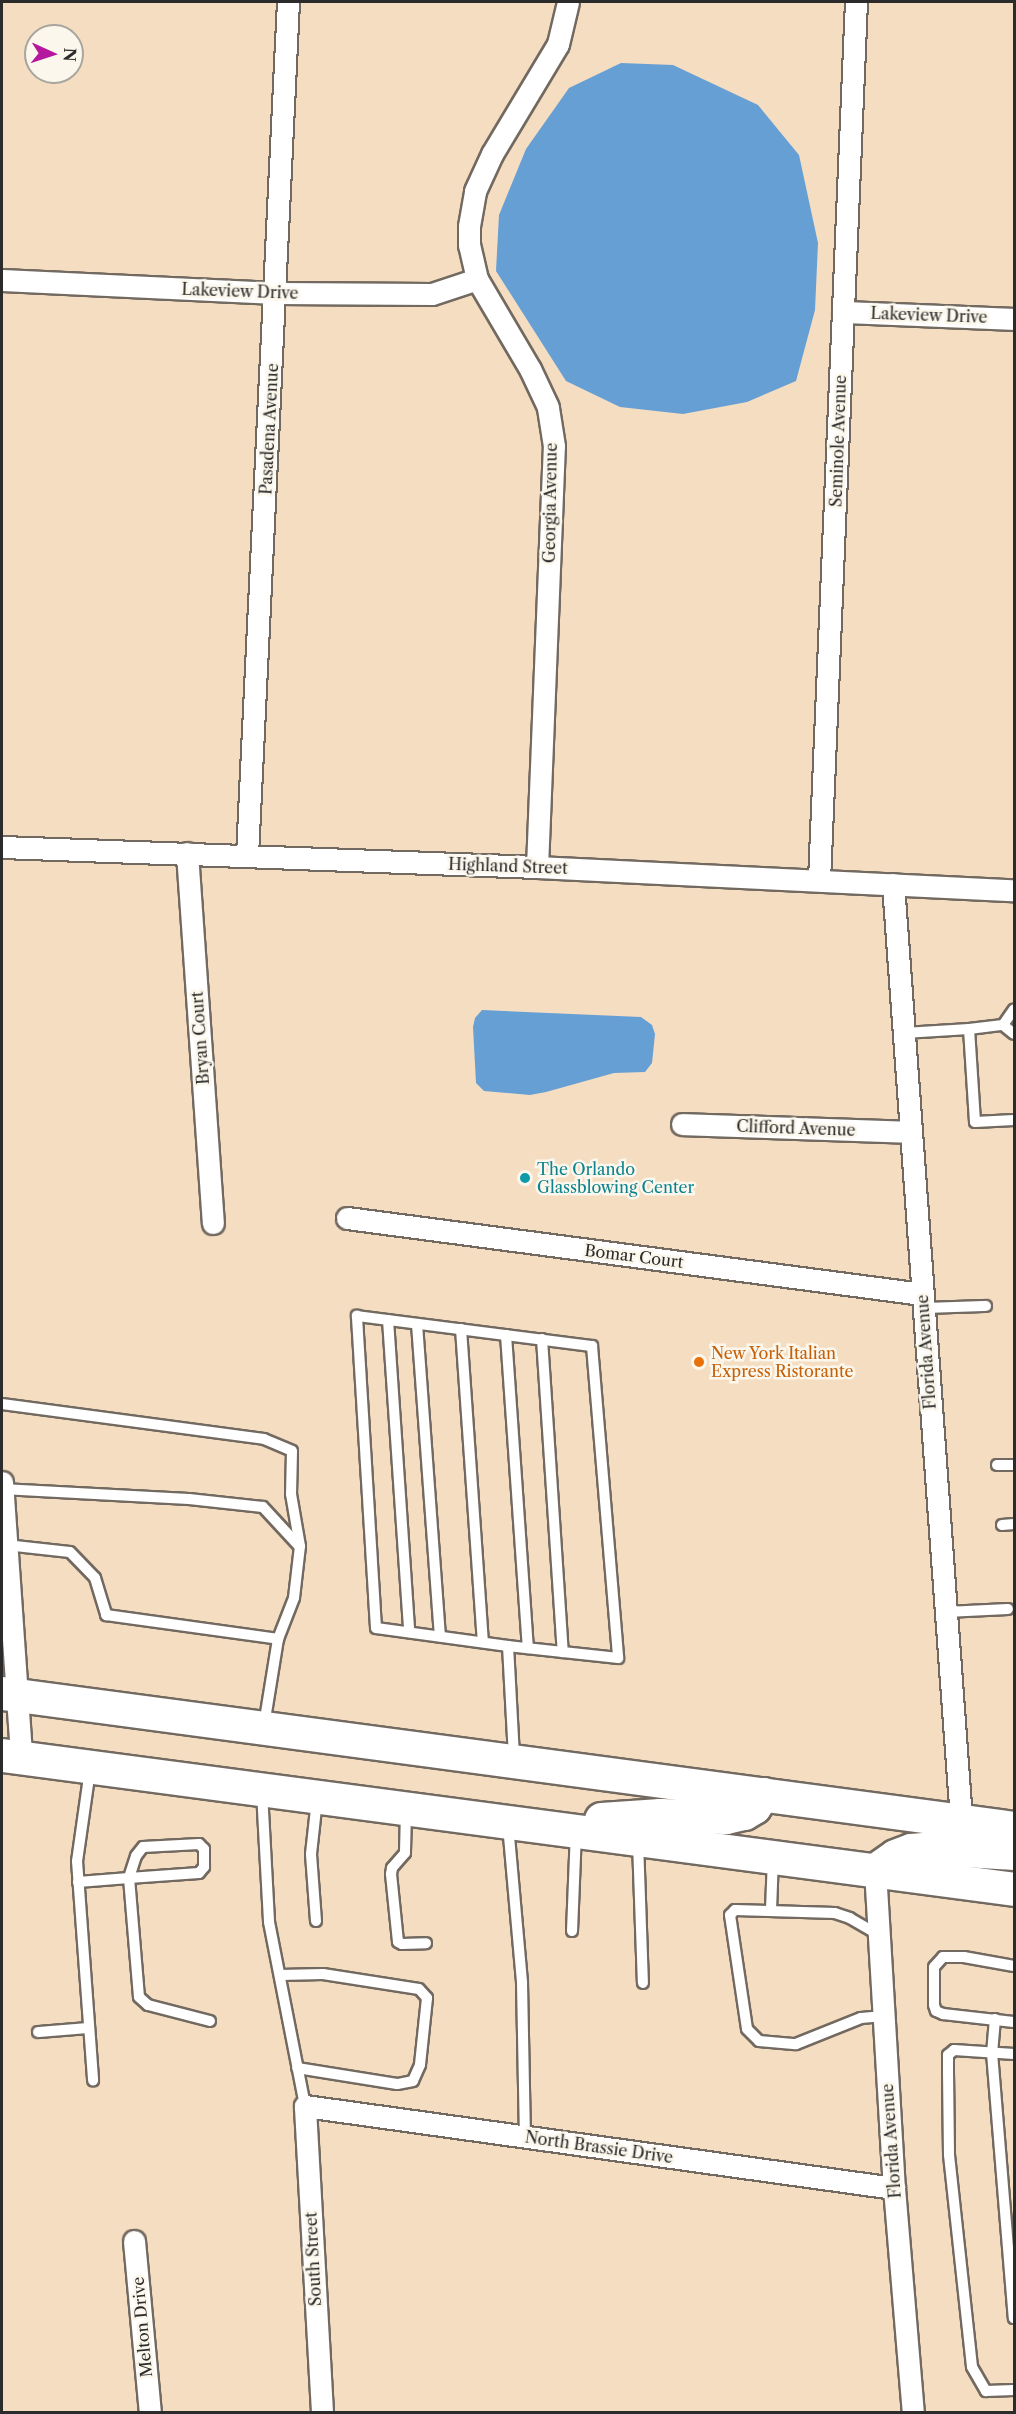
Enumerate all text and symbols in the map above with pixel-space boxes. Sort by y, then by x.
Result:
north arrow [24,24,84,84]
text: N [60,47,80,62]
street label: Lakeview Drive [181,279,299,303]
street label: Lakeview Drive [870,303,988,327]
street label: Pasadena Avenue [256,362,282,496]
street label: Seminole Avenue [826,374,850,508]
street label: Georgia Avenue [539,442,561,564]
street label: Highland Street [448,854,568,878]
street label: Bryan Court [187,991,213,1085]
street label: Clifford Avenue [736,1116,856,1140]
place label: The Orlando Glassblowing Center [537,1159,694,1197]
marker: The Orlando Glassblowing Center [518,1171,532,1185]
street label: Bomar Court [583,1240,685,1272]
street label: Florida Avenue [912,1294,940,1410]
place label: New York Italian Express Ristorante [711,1343,854,1381]
marker: New York Italian Express Ristorante [692,1355,706,1369]
street label: Florida Avenue [877,2083,905,2199]
street label: North Brassie Drive [524,2127,674,2167]
street label: South Street [301,2211,325,2307]
street label: Melton Drive [128,2276,156,2378]

